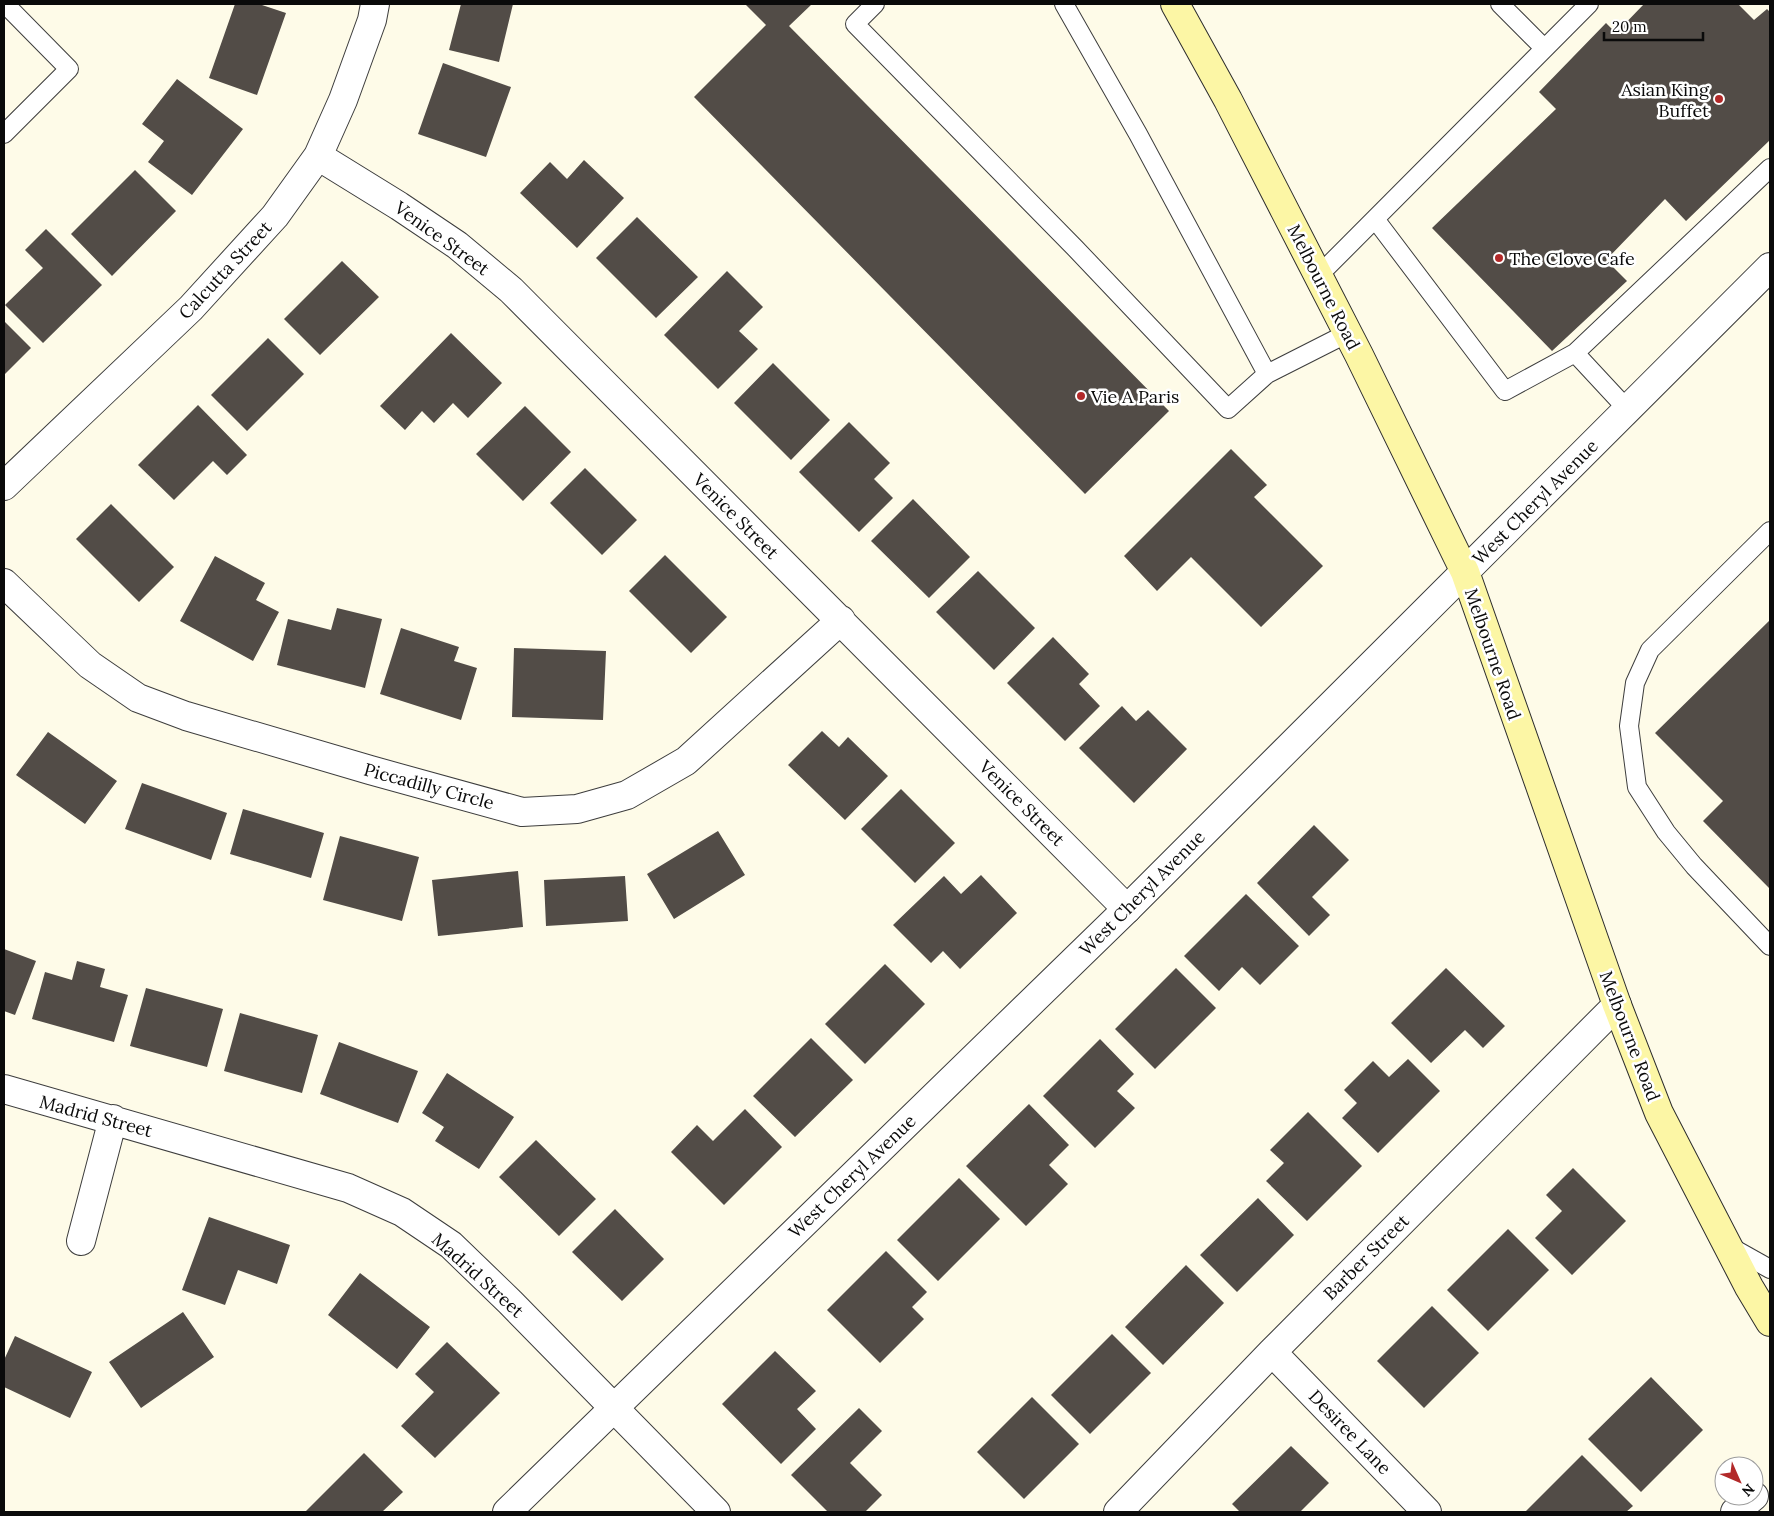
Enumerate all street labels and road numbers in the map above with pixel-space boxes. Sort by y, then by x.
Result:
street label: Venice Street [389,195,494,280]
street label: Calcutta Street [174,216,276,324]
street label: Melbourne Road [1282,220,1366,354]
street label: West Cheryl Avenue [1467,434,1603,570]
street label: Venice Street [688,468,784,564]
street label: Melbourne Road [1460,585,1526,723]
street label: Venice Street [974,755,1070,851]
street label: Piccadilly Circle [362,758,497,814]
street label: West Cheryl Avenue [1074,825,1210,961]
street label: Melbourne Road [1595,968,1666,1105]
street label: Madrid Street [37,1090,155,1142]
street label: West Cheryl Avenue [783,1109,921,1243]
street label: Barber Street [1318,1209,1414,1305]
street label: Madrid Street [427,1228,529,1322]
street label: Desiree Lane [1304,1385,1396,1479]

